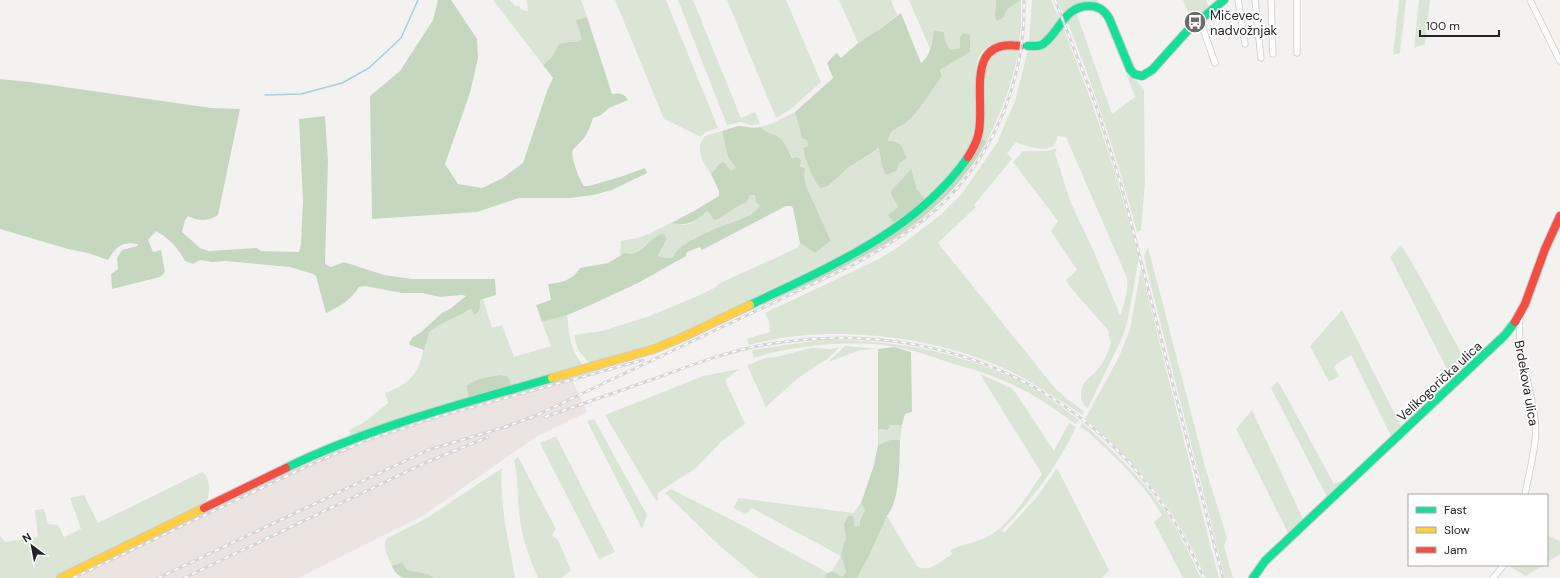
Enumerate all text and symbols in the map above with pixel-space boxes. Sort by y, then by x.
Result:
place label: Mičevec, nadvožnjak [1210,7,1278,39]
bus stop icon: Mičevec, nadvožnjak [1182,9,1208,35]
scale bar [1420,12,1499,38]
text: 100 m [1426,18,1460,34]
street label: Velikogorička ulica [1393,338,1485,425]
street label: Brdekova ulica [1511,339,1542,427]
legend [1408,494,1548,566]
text: Fast [1444,502,1467,518]
text: Slow [1444,522,1470,538]
north arrow [12,526,52,566]
text: N [20,529,34,546]
text: Jam [1444,542,1467,558]

